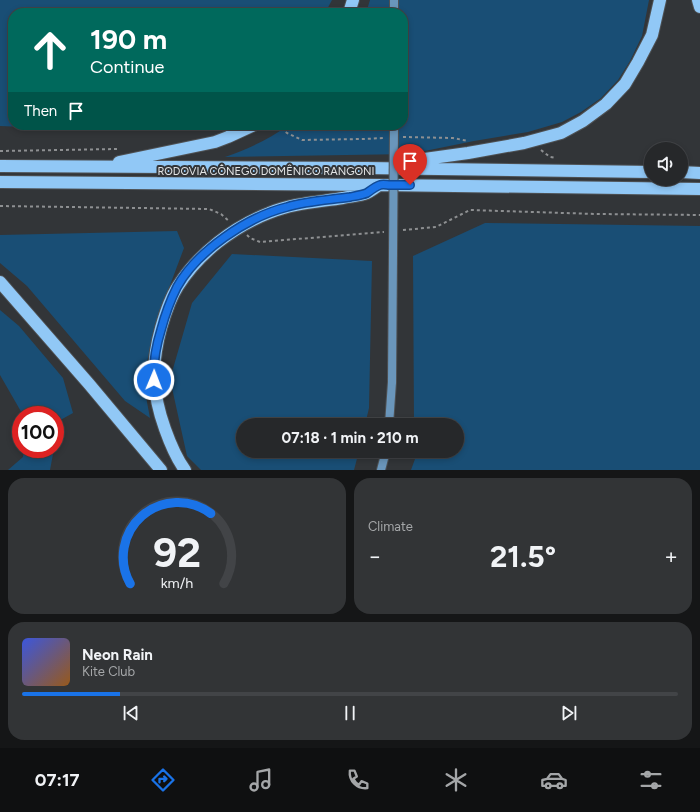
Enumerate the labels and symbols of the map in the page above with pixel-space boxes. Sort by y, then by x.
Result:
pin [393,144,427,185]
street label: RODOVIA CÔNEGO DOMÊNICO RANGONI [157,164,375,178]
position arrow [133,359,175,401]
speed limit sign: 100 [12,406,64,458]

